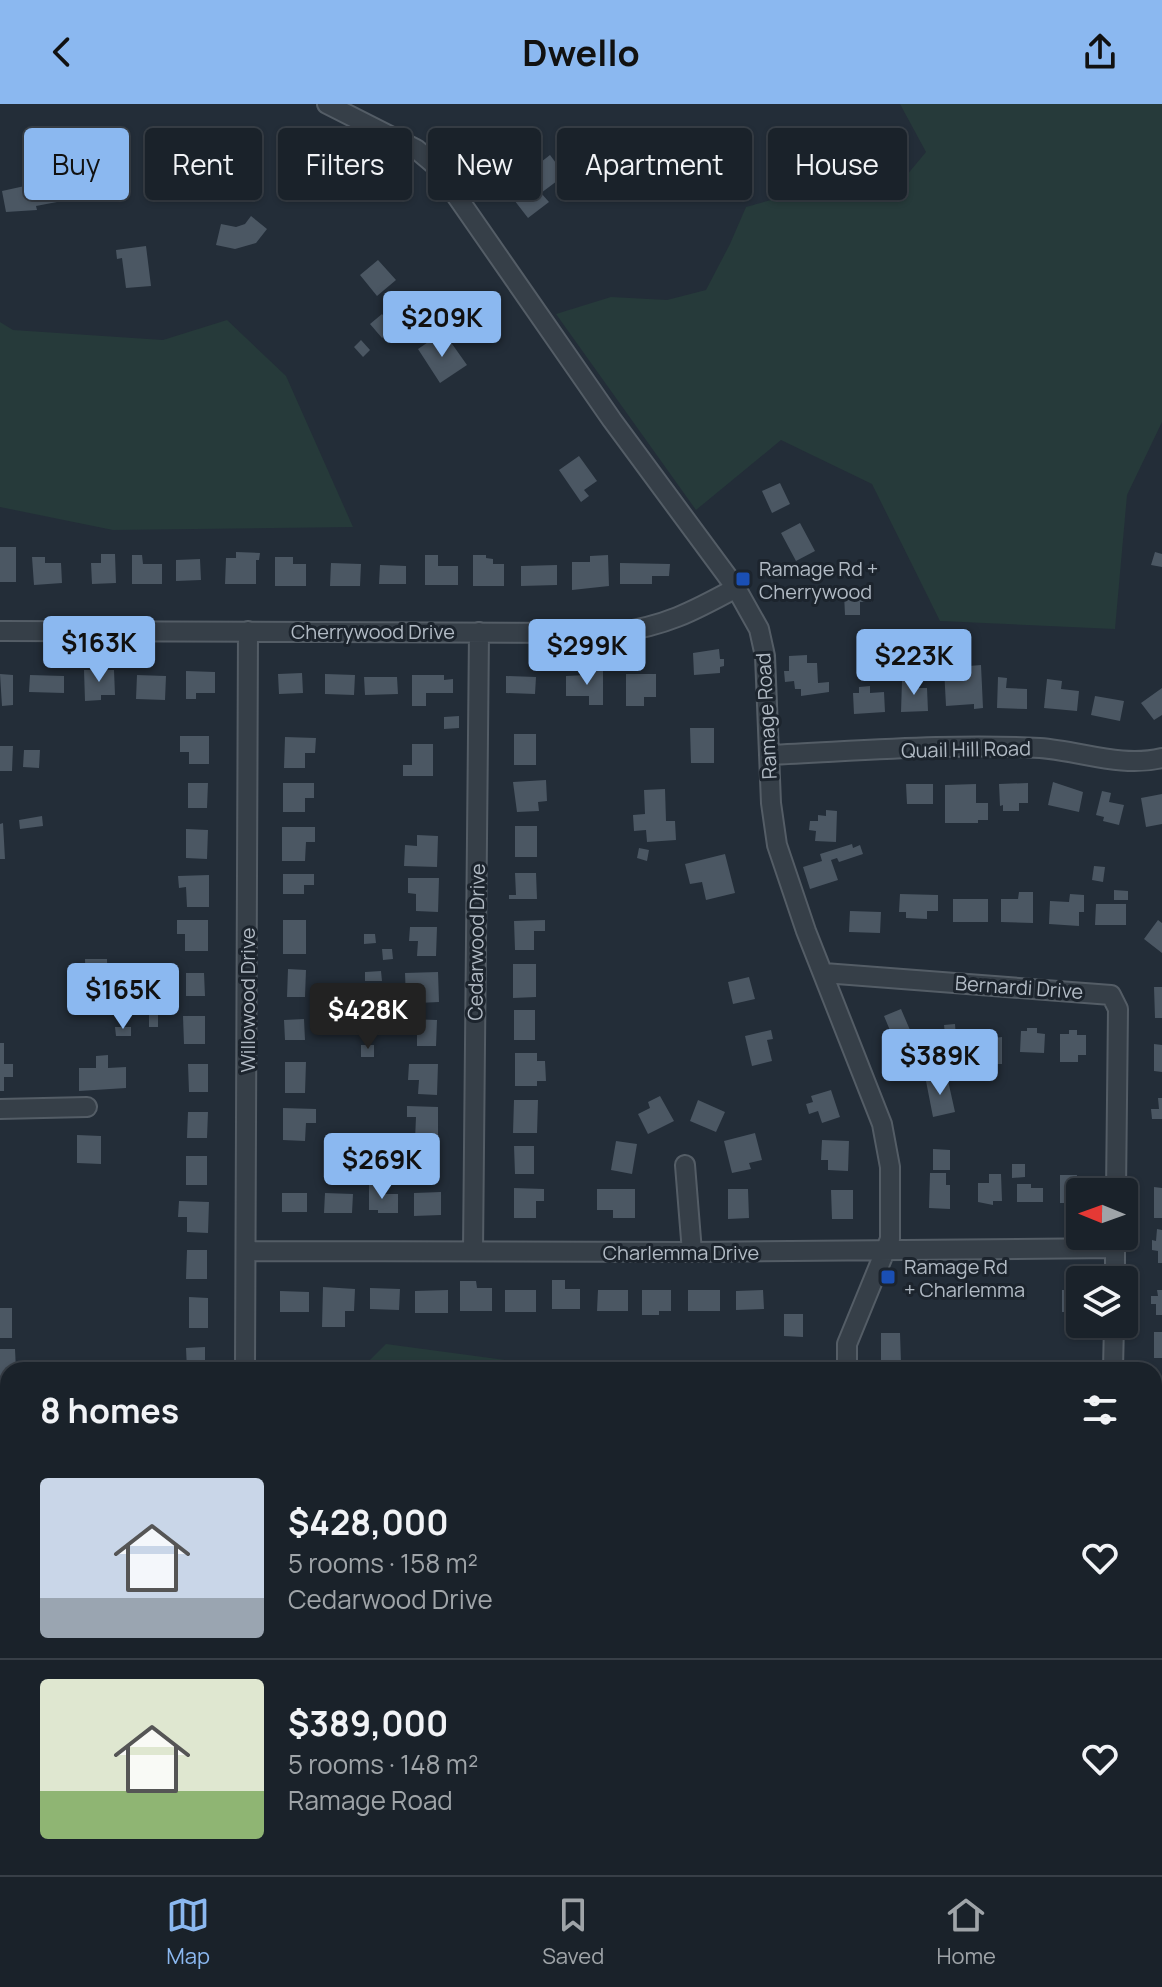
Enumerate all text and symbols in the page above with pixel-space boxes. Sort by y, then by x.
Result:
text: Dwello [522,28,640,77]
icon: back [40,30,84,74]
icon: share [1078,30,1122,74]
chip: Buy [24,128,129,200]
chip: Rent [145,128,262,200]
chip: Filters [278,128,412,200]
chip: New [428,128,541,200]
chip: Apartment [557,128,752,200]
chip: House [768,128,907,200]
pin: $209K [386,291,498,359]
text: $209K [401,299,483,335]
place label: Ramage Rd + Cherrywood [759,555,878,605]
marker: Ramage Rd + Cherrywood [734,570,752,588]
pin: $163K [43,616,155,684]
street label: Cherrywood Drive [291,618,455,645]
pin: $299K [531,619,643,687]
text: $163K [61,624,137,660]
text: $299K [547,627,627,663]
pin: $223K [858,629,970,697]
text: $223K [874,637,954,673]
street label: Ramage Road [749,652,783,780]
street label: Quail Hill Road [901,734,1031,764]
street label: Cedarwood Drive [461,863,491,1021]
street label: Willowood Drive [234,928,261,1072]
pin: $165K [67,963,179,1031]
street label: Bernardi Drive [954,969,1084,1005]
text: $165K [85,971,161,1007]
pin: $428K [312,983,424,1051]
text: $428K [328,991,408,1027]
pin: $389K [884,1029,996,1097]
text: $389K [900,1037,980,1073]
pin: $269K [326,1133,438,1201]
text: $269K [342,1141,422,1177]
north arrow [1066,1178,1138,1250]
map controls [1066,1178,1138,1338]
street label: Charlemma Drive [603,1239,759,1266]
place label: Ramage Rd + Charlemma [904,1253,1025,1303]
button: layers [1066,1266,1138,1338]
marker: Ramage Rd + Charlemma [879,1268,897,1286]
text: 8 homes [40,1387,179,1433]
icon: filters [1078,1388,1122,1432]
text: $428,000 [288,1499,449,1545]
icon: home [104,1510,200,1606]
icon: heart [1078,1536,1122,1580]
text: 5 rooms · 158 m² [288,1545,478,1581]
text: Cedarwood Drive [288,1581,493,1617]
text: $389,000 [288,1700,448,1746]
icon: home [104,1711,200,1807]
icon: heart [1078,1737,1122,1781]
text: 5 rooms · 148 m² [288,1746,478,1782]
text: Ramage Road [288,1782,453,1818]
tab: Map [166,1893,210,1971]
tab: Saved [542,1893,604,1971]
tab: Home [936,1893,996,1971]

